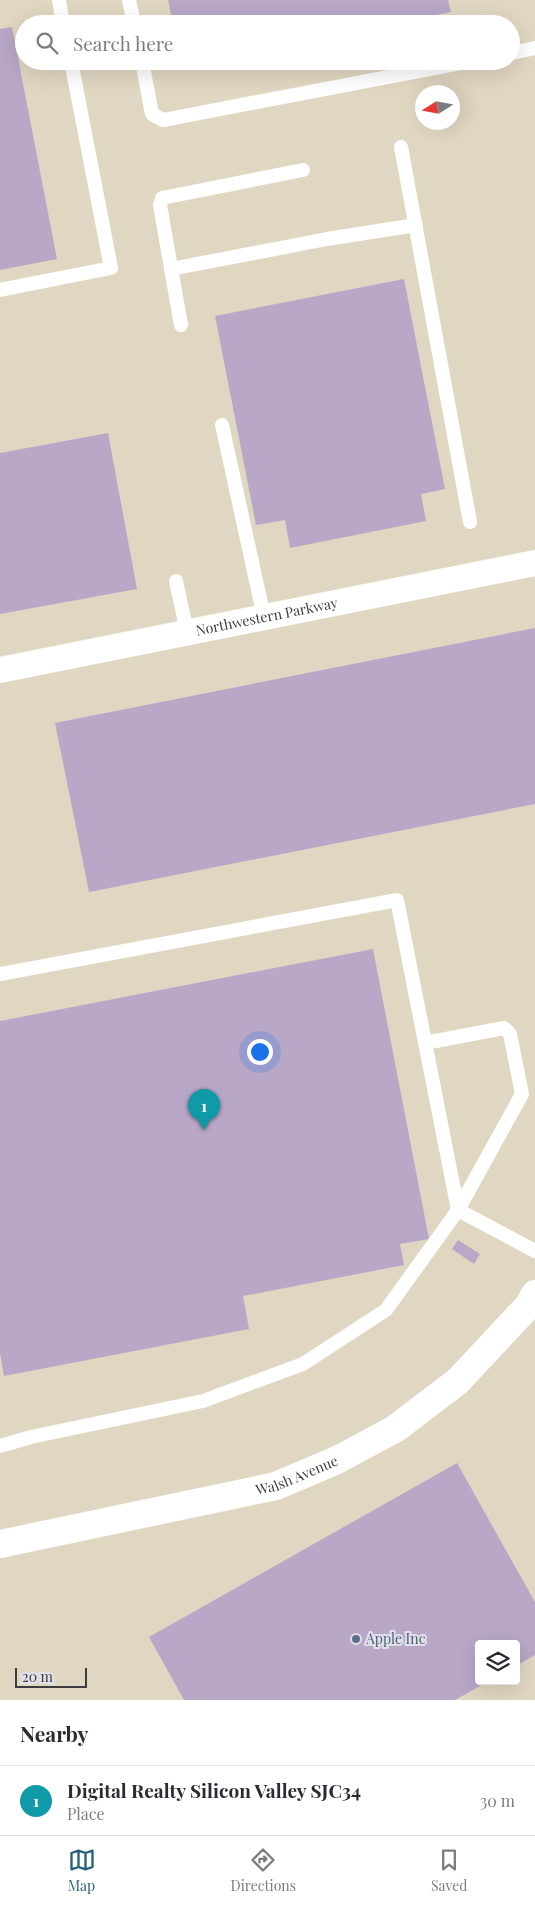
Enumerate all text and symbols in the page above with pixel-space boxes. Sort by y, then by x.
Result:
search box [15,15,520,70]
icon: search [33,29,61,57]
text: Search here [73,30,173,56]
north arrow [415,85,460,130]
street label: Northwestern Parkway [194,593,339,640]
your location [247,1039,273,1065]
pin: 1 [188,1089,220,1130]
street label: Walsh Avenue [253,1451,341,1499]
place label: Apple Inc [365,1629,426,1648]
marker: Apple Inc [350,1633,362,1645]
map controls [475,1640,520,1685]
button: layers [475,1640,520,1685]
scale bar [15,1665,88,1688]
text: 20 m [22,1667,53,1686]
text: Nearby [20,1719,89,1747]
text: Digital Realty Silicon Valley SJC34 [67,1777,361,1803]
text: 1 [33,1790,39,1811]
text: 30 m [480,1790,515,1811]
text: Place [67,1803,105,1824]
tab: Map [68,1846,96,1895]
tab: Directions [231,1846,296,1895]
tab: Saved [431,1846,467,1895]

